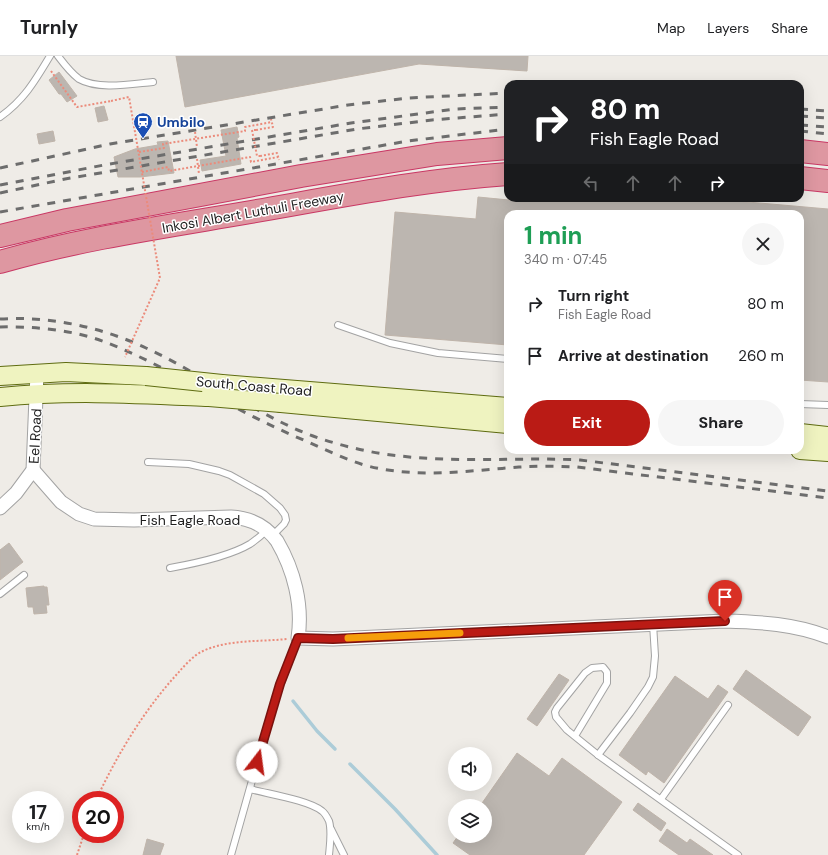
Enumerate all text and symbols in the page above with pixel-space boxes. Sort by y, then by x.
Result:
text: Turnly [20,15,78,40]
text: Map [657,19,685,37]
text: Layers [707,19,749,37]
text: Share [771,19,808,37]
text: 80 m [590,91,660,128]
icon: right [524,96,576,148]
station icon: Umbilo [132,111,154,139]
place label: Umbilo [157,113,205,131]
text: Fish Eagle Road [590,127,719,151]
icon: left [580,172,602,194]
icon: ahead [622,172,644,194]
icon: ahead [664,172,686,194]
icon: right [706,172,728,194]
street label: Inkosi Albert Luthuli Freeway [161,187,346,237]
text: 1 min [524,220,582,251]
button: close [742,223,784,265]
text: 340 m · 07:45 [524,251,607,268]
text: Turn right [558,286,629,306]
icon: right [524,293,546,315]
text: 80 m [747,294,784,314]
text: Fish Eagle Road [558,306,651,323]
icon: arrive [524,345,546,367]
text: Arrive at destination [558,346,709,366]
text: 260 m [738,346,784,366]
street label: South Coast Road [195,372,313,400]
button: Exit [524,400,650,446]
button: Share [658,400,784,446]
street label: Eel Road [25,408,45,464]
street label: Fish Eagle Road [140,511,240,529]
pin [708,580,742,621]
icon: arrive [714,586,736,608]
position arrow [236,741,278,783]
map controls [448,747,492,843]
button: sound [448,747,492,791]
speed limit sign: 20 [72,791,124,843]
text: 17 [29,799,47,825]
button: layers [448,799,492,843]
text: km/h [26,820,50,833]

